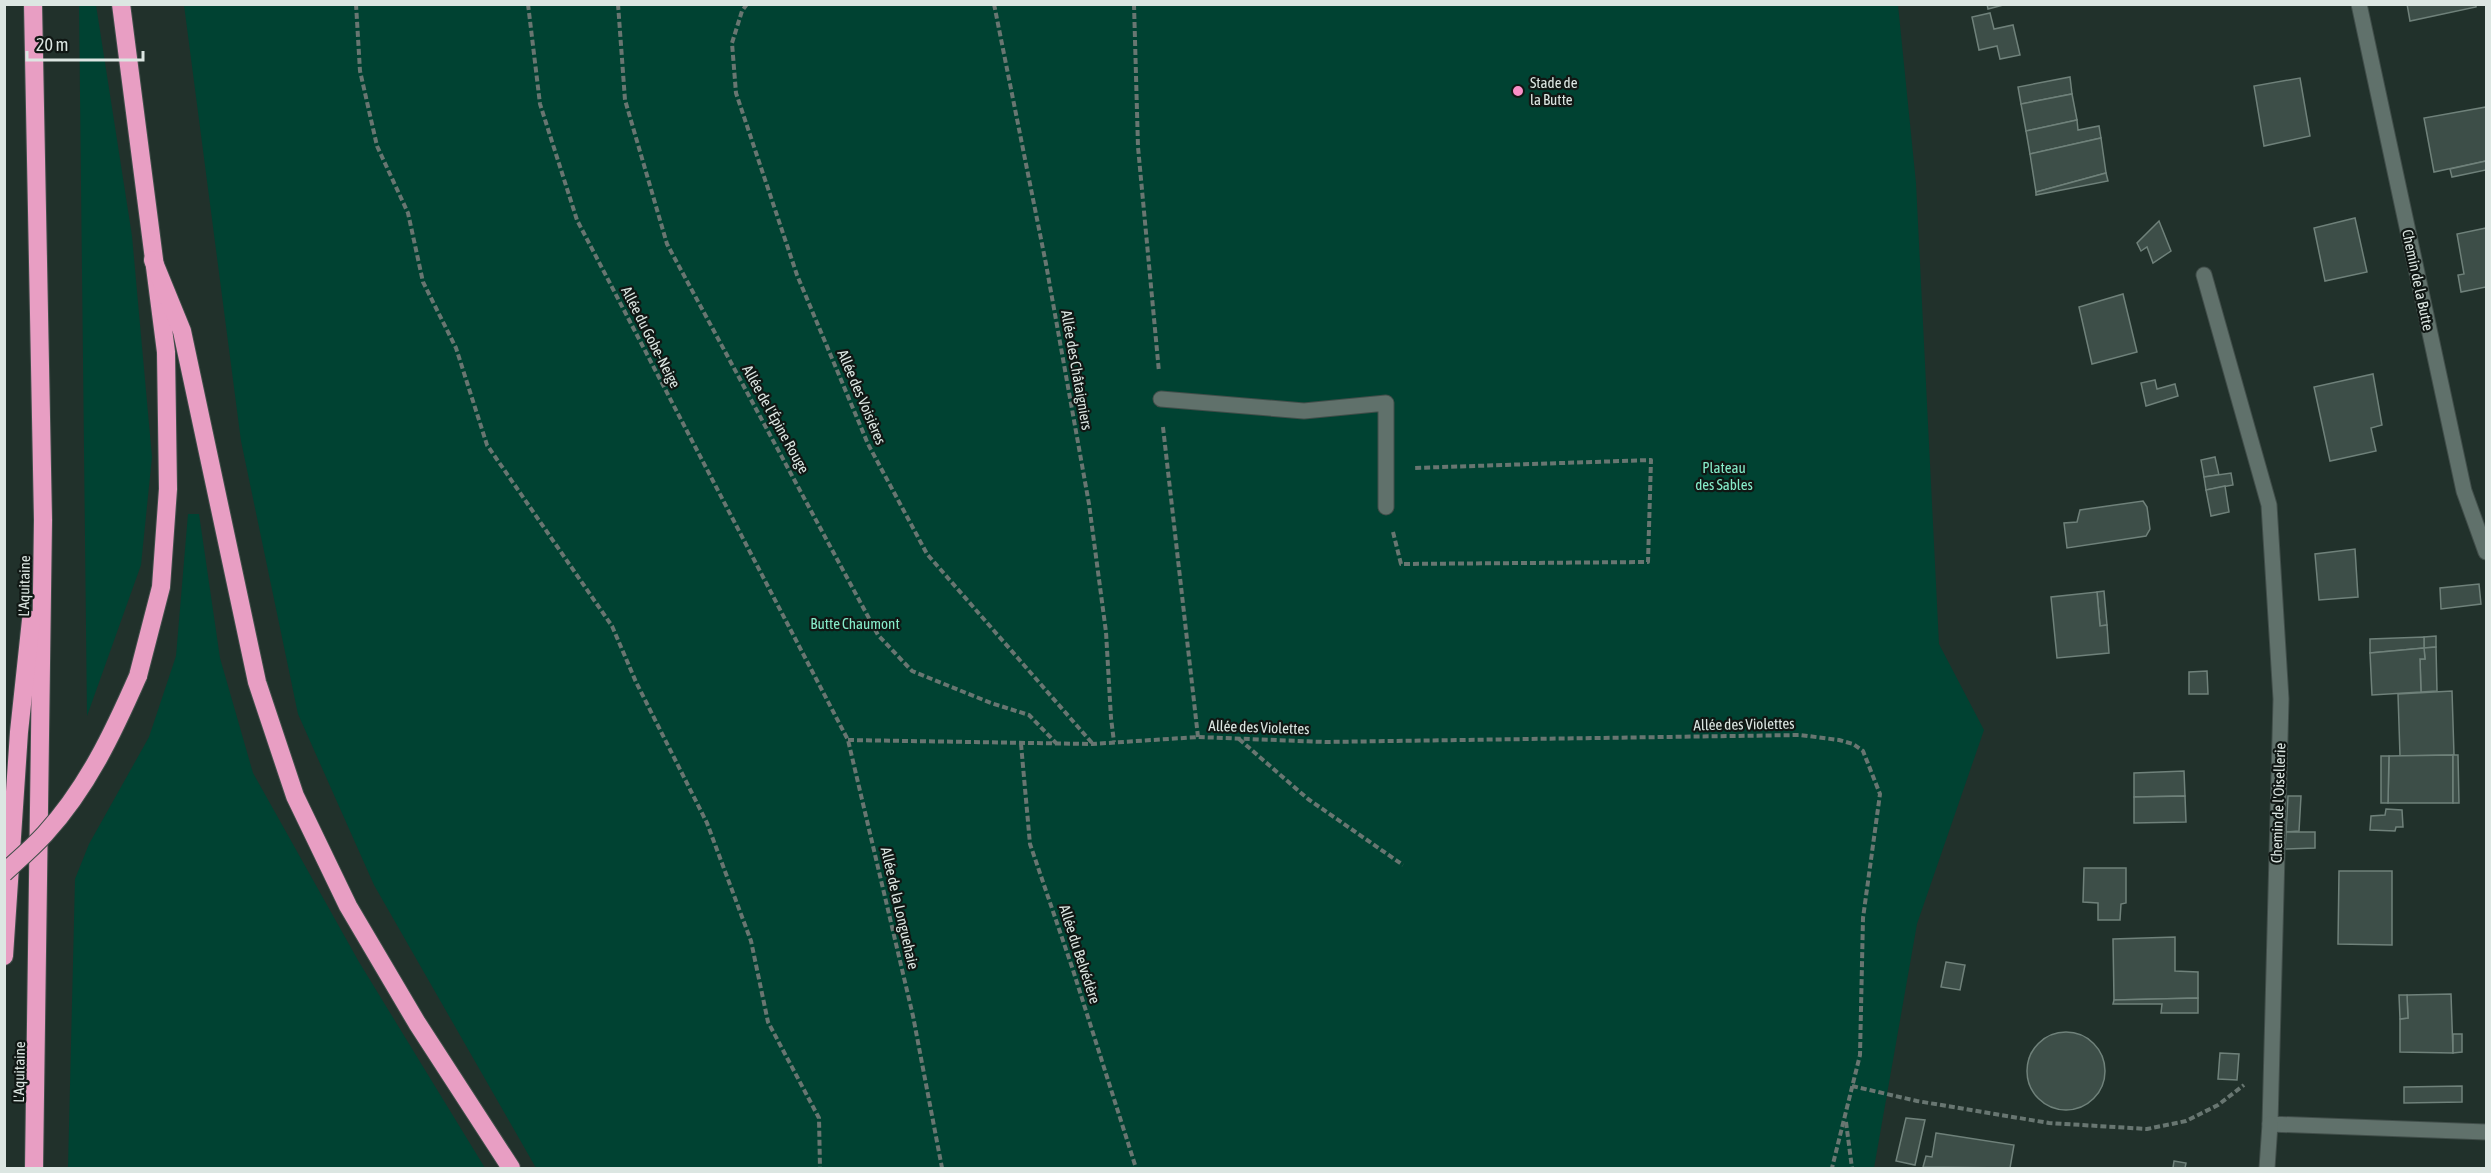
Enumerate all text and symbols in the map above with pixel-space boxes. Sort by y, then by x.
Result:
scale bar [27,24,142,62]
text: 20 m [36,34,68,55]
place label: Stade de la Butte [1530,74,1578,108]
marker: Stade de la Butte [1511,84,1525,98]
street label: Chemin de la Butte [2399,228,2437,332]
street label: Allée du Gobe-Neige [618,283,684,391]
street label: Allée des Châtaigniers [1058,309,1096,431]
street label: Allée des Voisières [834,347,890,447]
street label: Allée de l'Épine Rouge [739,362,813,476]
park label: Plateau des Sables [1695,459,1753,493]
street label: L'Aquitaine [15,555,33,617]
park label: Butte Chaumont [810,615,900,632]
street label: Allée des Violettes [1693,715,1795,733]
street label: Allée des Violettes [1208,717,1310,737]
street label: Chemin de l'Oisellerie [2267,742,2289,863]
street label: Allée de la Longuehaie [878,845,922,971]
street label: Allée du Belvédère [1056,902,1104,1006]
street label: L'Aquitaine [10,1041,28,1103]

